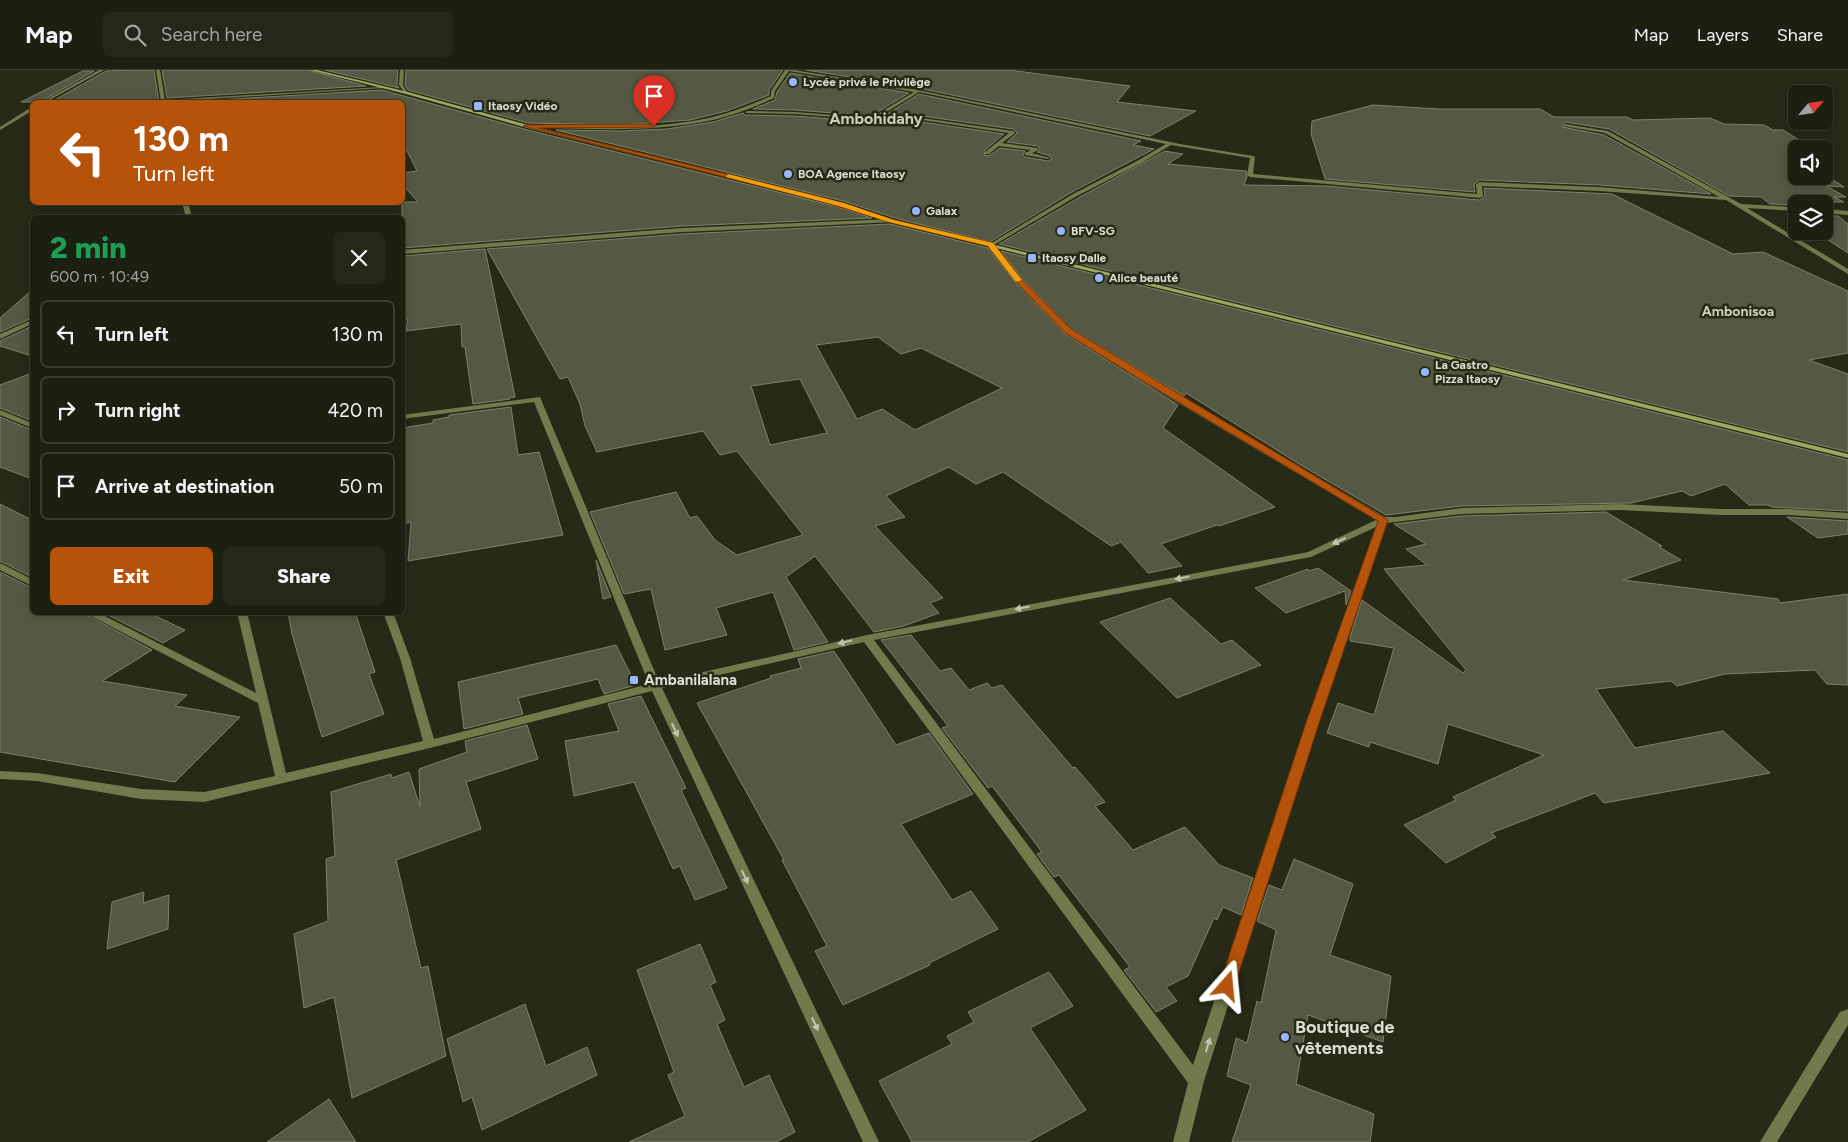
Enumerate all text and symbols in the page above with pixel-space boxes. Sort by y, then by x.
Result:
search box [103,12,453,57]
text: Map [25,20,73,49]
icon: search [121,21,149,49]
text: Search here [161,23,262,46]
text: Map [1634,24,1669,46]
text: Layers [1697,24,1749,46]
text: Share [1777,24,1823,46]
pin [633,75,675,126]
place label: Lycée privé le Privilège [803,75,931,89]
marker: Lycée privé le Privilège [787,76,799,88]
icon: arrive [640,82,668,110]
north arrow [1788,85,1832,130]
map controls [1788,85,1833,240]
place label: Itaosy Vidéo [488,99,558,113]
marker: Itaosy Vidéo [472,100,484,112]
district label: Ambohidahy [829,109,924,128]
text: 130 m [133,118,229,160]
icon: left [50,120,115,185]
button: sound [1788,140,1833,185]
text: Turn left [133,160,215,187]
place label: BOA Agence Itaosy [798,167,906,181]
marker: BOA Agence Itaosy [782,168,794,180]
button: layers [1788,195,1833,240]
place label: Galax [926,204,958,218]
marker: Galax [910,205,922,217]
place label: BFV-SG [1071,224,1115,238]
marker: BFV-SG [1055,225,1067,237]
text: 2 min [50,229,127,266]
button: close [333,232,385,284]
place label: Itaosy Dalle [1042,251,1107,265]
marker: Itaosy Dalle [1026,252,1038,264]
text: 600 m · 10:49 [50,267,149,286]
place label: Alice beauté [1109,271,1178,285]
marker: Alice beauté [1093,272,1105,284]
district label: Ambonisoa [1702,303,1774,320]
icon: left [52,320,80,348]
text: Turn left [95,323,169,346]
text: 130 m [332,323,383,346]
place label: La Gastro Pizza Itaosy [1435,358,1500,386]
marker: La Gastro Pizza Itaosy [1419,366,1431,378]
icon: right [52,396,80,424]
text: Turn right [95,399,181,422]
text: 420 m [328,399,383,422]
icon: arrive [52,472,80,500]
text: Arrive at destination [95,475,274,498]
text: 50 m [339,475,383,498]
one-way arrow [1332,537,1346,545]
button: Exit [50,547,213,605]
button: Share [223,547,385,605]
one-way arrow [1173,575,1189,583]
one-way arrow [1014,605,1030,613]
one-way arrow [837,639,853,647]
place label: Ambanilalana [644,671,737,689]
marker: Ambanilalana [628,674,640,686]
one-way arrow [672,723,680,737]
one-way arrow [741,870,749,884]
position arrow [1200,959,1252,1011]
place label: Boutique de vêtements [1295,1016,1394,1059]
one-way arrow [811,1017,819,1031]
marker: Boutique de vêtements [1279,1031,1291,1043]
one-way arrow [1205,1037,1213,1052]

